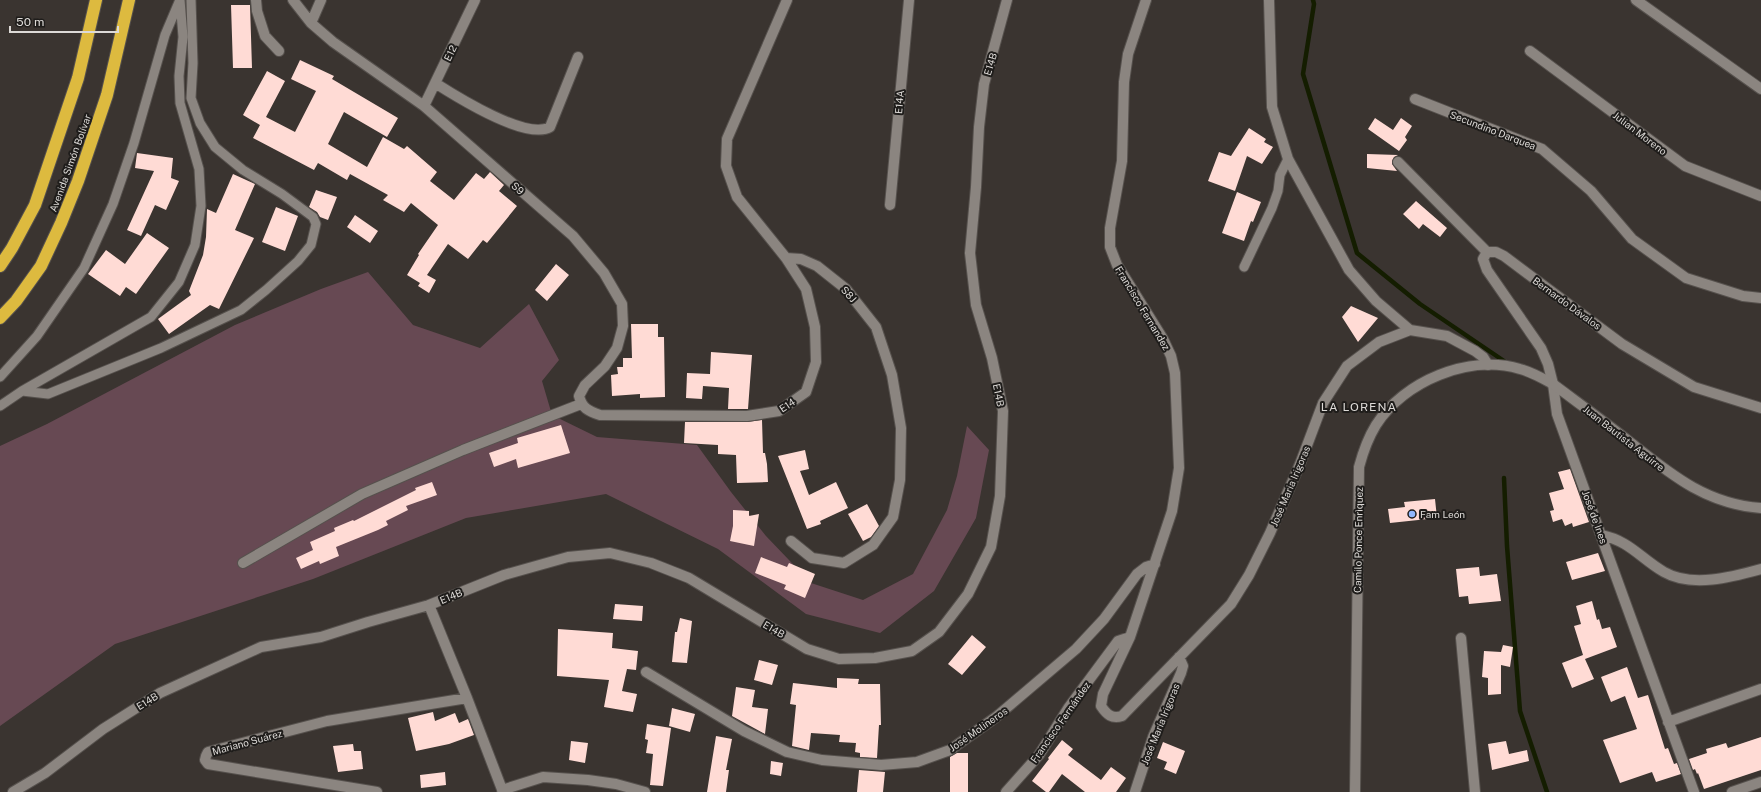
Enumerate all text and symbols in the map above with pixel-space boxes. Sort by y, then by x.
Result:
scale bar [10,8,118,34]
text: 50 m [16,15,44,29]
street label: E12 [441,43,459,63]
street label: E14B [981,51,999,77]
street label: E14A [892,90,906,114]
street label: Secundino Darquea [1448,108,1538,152]
street label: Julian Moreno [1611,109,1670,157]
street label: Avenida Simón Bolívar [47,112,93,214]
street label: S9 [509,179,527,197]
street label: Francisco Fernandez [1113,264,1173,352]
street label: Bernardo Dávalos [1530,274,1604,332]
street label: S8J [839,284,859,304]
street label: E14B [991,382,1007,408]
street label: E14 [777,395,797,415]
district label: LA LORENA [1321,400,1397,414]
street label: Juan Bautista Aguirre [1581,403,1667,474]
street label: José Maria Irigoras [1268,444,1312,528]
street label: Camilo Ponce Enrìquez [1351,487,1365,593]
street label: José de Ines [1580,489,1610,545]
place label: Fam León [1420,508,1465,520]
marker: Fam León [1407,509,1417,519]
street label: E14B [438,586,464,606]
street label: E14B [761,618,787,640]
street label: Francisco Fernández [1028,679,1093,765]
street label: José María Irigoras [1138,682,1182,766]
street label: E14B [134,690,160,712]
street label: José Molineros [946,704,1010,754]
street label: Mariano Suárez [211,727,284,757]

